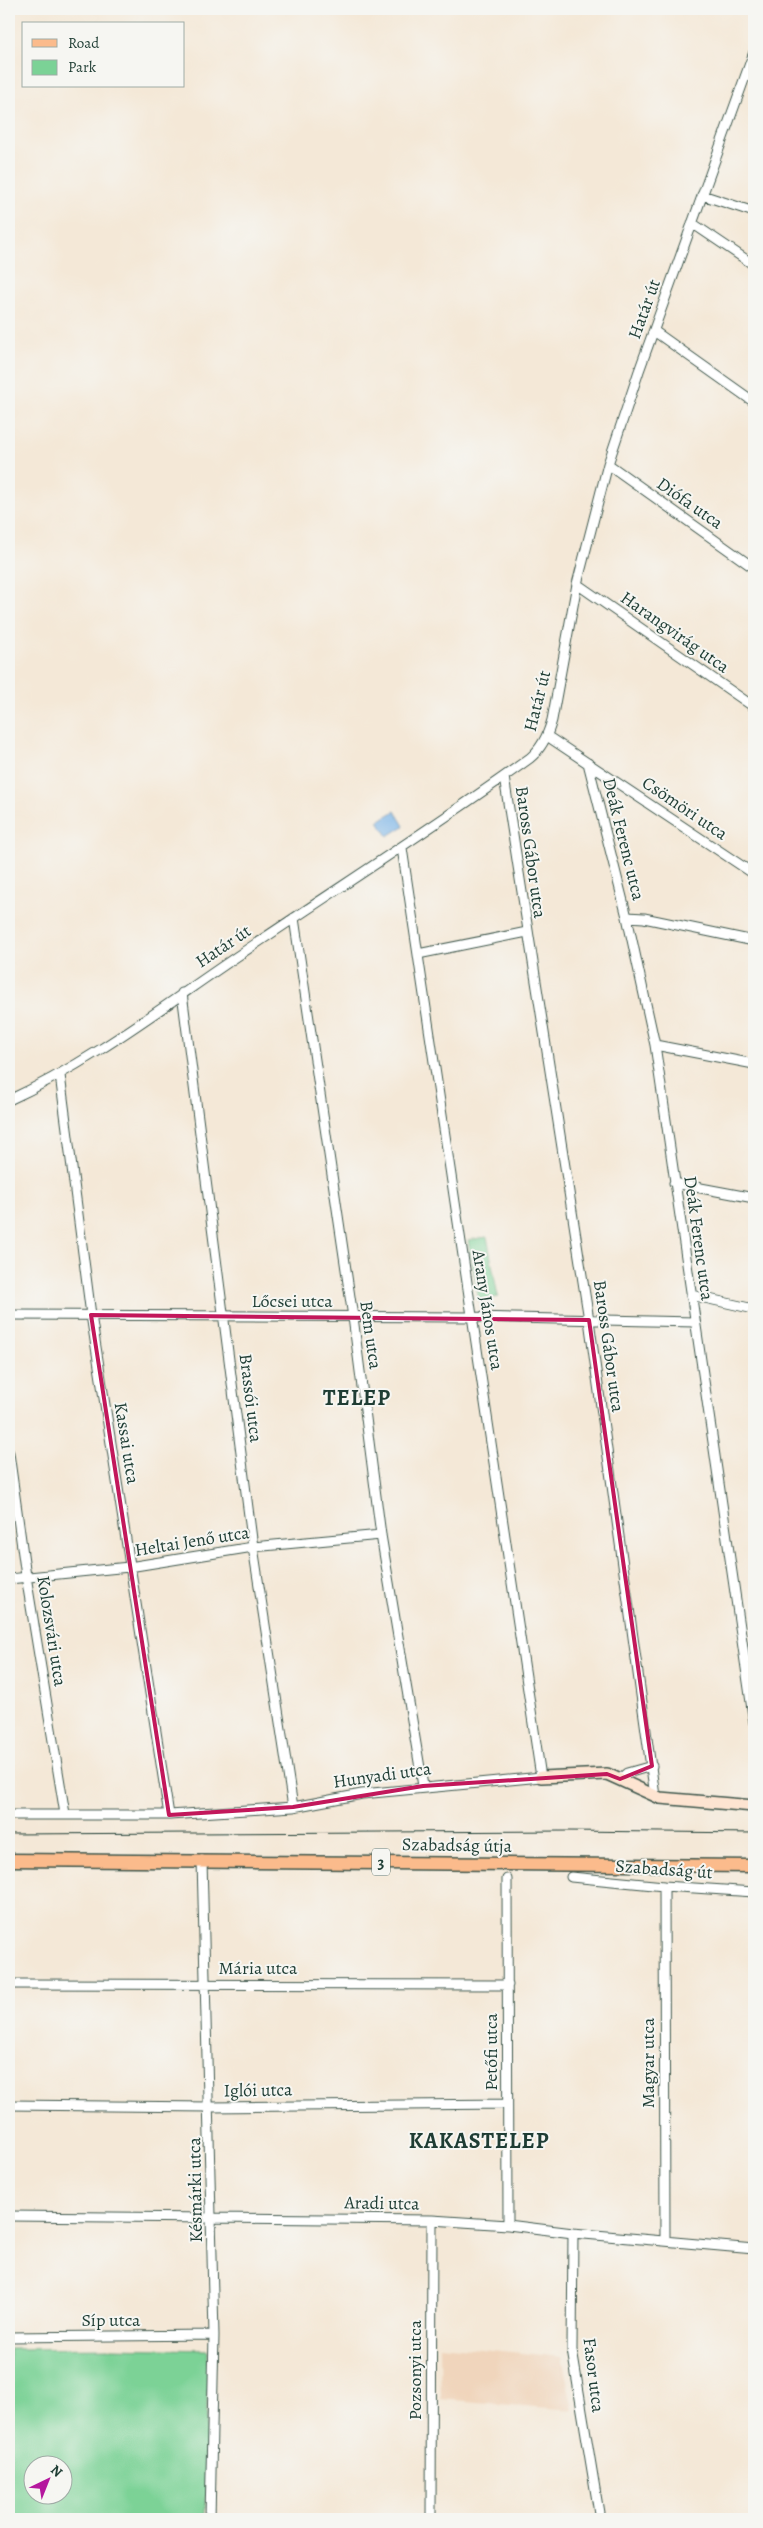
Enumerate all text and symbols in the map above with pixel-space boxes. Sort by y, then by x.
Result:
legend [22,22,185,88]
text: Road [68,33,100,53]
text: Park [68,57,97,77]
street label: Határ út [622,276,666,342]
street label: Diófa utca [652,471,728,535]
street label: Harangvirág utca [616,585,735,679]
street label: Határ út [518,668,556,734]
street label: Csömöri utca [637,771,733,846]
street label: Deák Ferenc utca [597,775,651,903]
street label: Baross Gábor utca [510,784,552,920]
street label: Határ út [191,919,255,973]
street label: Deák Ferenc utca [678,1174,720,1302]
street label: Arany János utca [467,1247,509,1372]
street label: Baross Gábor utca [588,1278,630,1414]
street label: Lőcsei utca [251,1289,333,1313]
street label: Bem utca [354,1299,388,1371]
street label: Brassói utca [234,1352,268,1444]
district label: TELEP [323,1383,391,1413]
street label: Kassai utca [109,1400,145,1486]
street label: Heltai Jenő utca [133,1520,252,1562]
street label: Kolozsvári utca [31,1574,73,1689]
street label: Hunyadi utca [331,1756,433,1794]
street label: Szabadság útja [402,1832,513,1858]
road number: 3 [372,1848,390,1875]
street label: Szabadság út [615,1854,713,1884]
street label: Mária utca [219,1956,298,1980]
street label: Petőfi utca [479,2013,503,2091]
street label: Magyar utca [636,2017,660,2108]
street label: Iglói utca [223,2077,293,2103]
district label: KAKASTELEP [409,2126,549,2156]
street label: Késmárki utca [182,2136,208,2243]
street label: Aradi utca [343,2190,420,2216]
street label: Síp utca [81,2308,141,2332]
street label: Pozsonyi utca [403,2319,427,2420]
street label: Fasor utca [578,2336,611,2414]
north arrow [22,2456,72,2506]
text: N [46,2460,67,2481]

